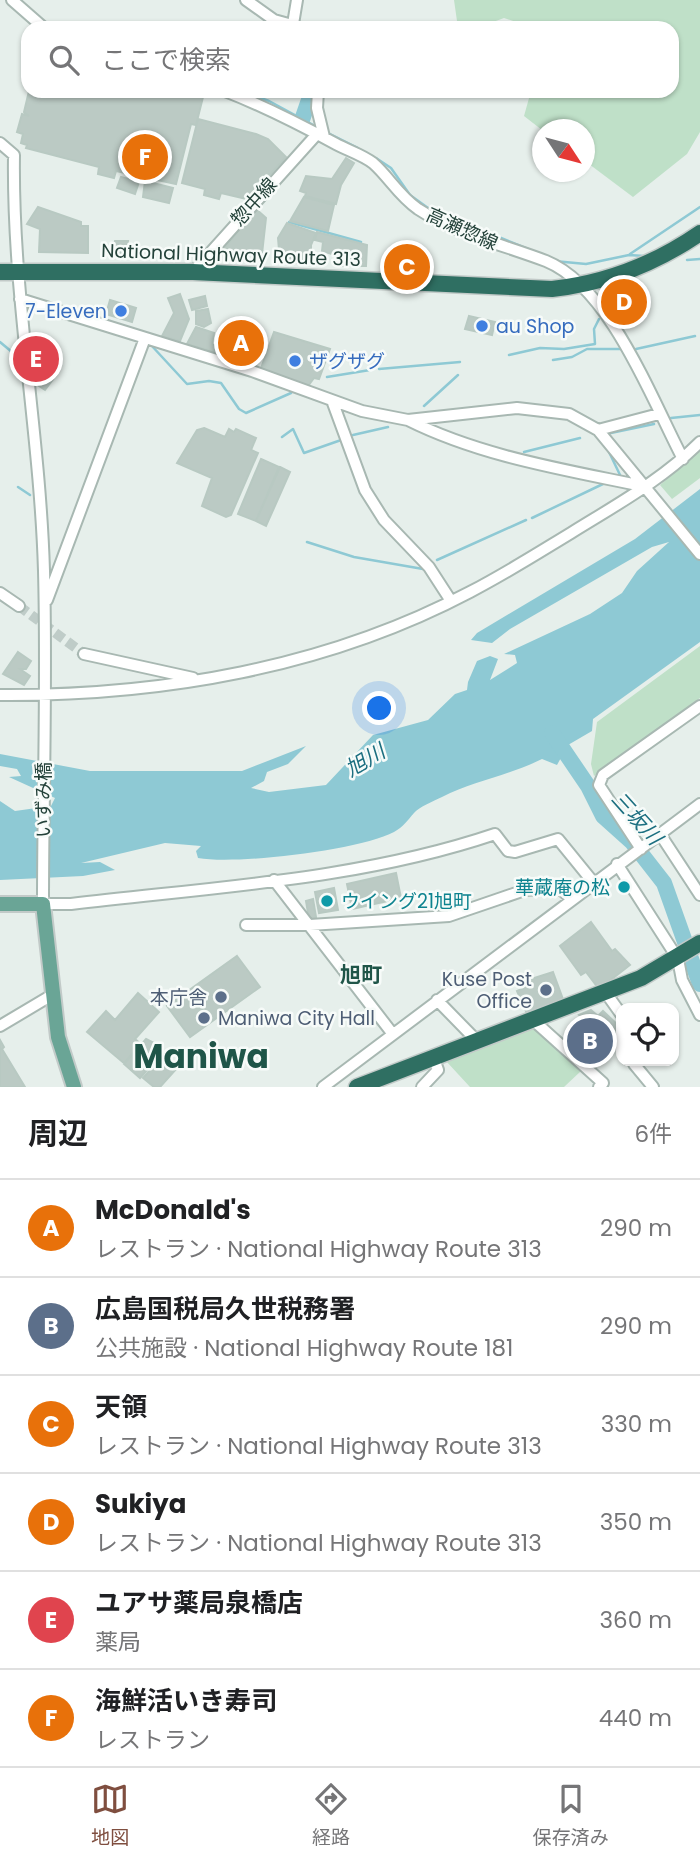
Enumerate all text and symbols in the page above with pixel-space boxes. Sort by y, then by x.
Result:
search box [21,21,679,98]
icon: search [45,41,83,79]
text: ここで検索 [101,42,231,78]
north arrow [532,119,595,182]
pin: F [122,131,168,183]
street label: 惣中線 [225,172,283,232]
street label: 高瀬惣線 [422,201,502,257]
street label: National Highway Route 313 [101,237,361,273]
pin: C [384,241,430,293]
pin: D [601,276,647,328]
place label: 7-Eleven [25,298,107,325]
marker: 7-Eleven [113,303,129,319]
place label: au Shop [496,313,575,340]
pin: A [218,317,264,369]
marker: au Shop [474,318,490,334]
pin: E [13,333,59,385]
place label: ザグザグ [309,348,385,375]
marker: ザグザグ [287,353,303,369]
your location [362,691,396,725]
water label: 旭川 [340,736,392,783]
street label: いずみ橋 [30,762,57,838]
water label: 三坂川 [605,785,670,853]
place label: 華蔵庵の松 [515,874,610,901]
marker: 華蔵庵の松 [616,879,632,895]
place label: ウイング21旭町 [341,888,472,915]
marker: ウイング21旭町 [319,893,335,909]
district label: 旭町 [340,960,382,989]
place label: Kuse Post Office [442,966,532,1015]
marker: Kuse Post Office [538,982,554,998]
place label: 本庁舎 [150,984,207,1011]
marker: 本庁舎 [213,989,229,1005]
map controls [616,1003,679,1066]
button: locate [616,1003,679,1066]
place label: Maniwa City Hall [218,1005,375,1032]
marker: Maniwa City Hall [196,1010,212,1026]
pin: B [567,1015,613,1067]
district label: Maniwa [133,1033,269,1080]
text: 周辺 [28,1112,88,1155]
text: 6件 [634,1118,672,1150]
text: McDonald's [95,1192,251,1228]
text: A [43,1212,59,1244]
text: 290 m [600,1212,672,1244]
text: レストラン · National Highway Route 313 [95,1233,542,1265]
text: 広島国税局久世税務署 [95,1291,355,1327]
text: B [43,1310,59,1342]
text: 290 m [600,1310,672,1342]
text: 公共施設 · National Highway Route 181 [95,1332,513,1364]
text: 天領 [95,1389,147,1425]
text: C [42,1408,60,1440]
text: 330 m [601,1408,672,1440]
text: レストラン · National Highway Route 313 [95,1430,542,1462]
text: Sukiya [95,1486,186,1522]
text: D [43,1506,59,1538]
text: 350 m [600,1506,672,1538]
text: レストラン · National Highway Route 313 [95,1527,542,1559]
text: ユアサ薬局泉橋店 [95,1585,303,1621]
text: E [45,1604,57,1636]
text: 360 m [600,1604,672,1636]
text: 薬局 [95,1626,141,1658]
text: 海鮮活いき寿司 [95,1683,277,1719]
text: F [45,1702,57,1734]
text: 440 m [599,1702,672,1734]
text: レストラン [95,1724,210,1756]
tab: 地図 [91,1780,129,1852]
tab: 経路 [312,1780,350,1852]
tab: 保存済み [533,1780,609,1852]

